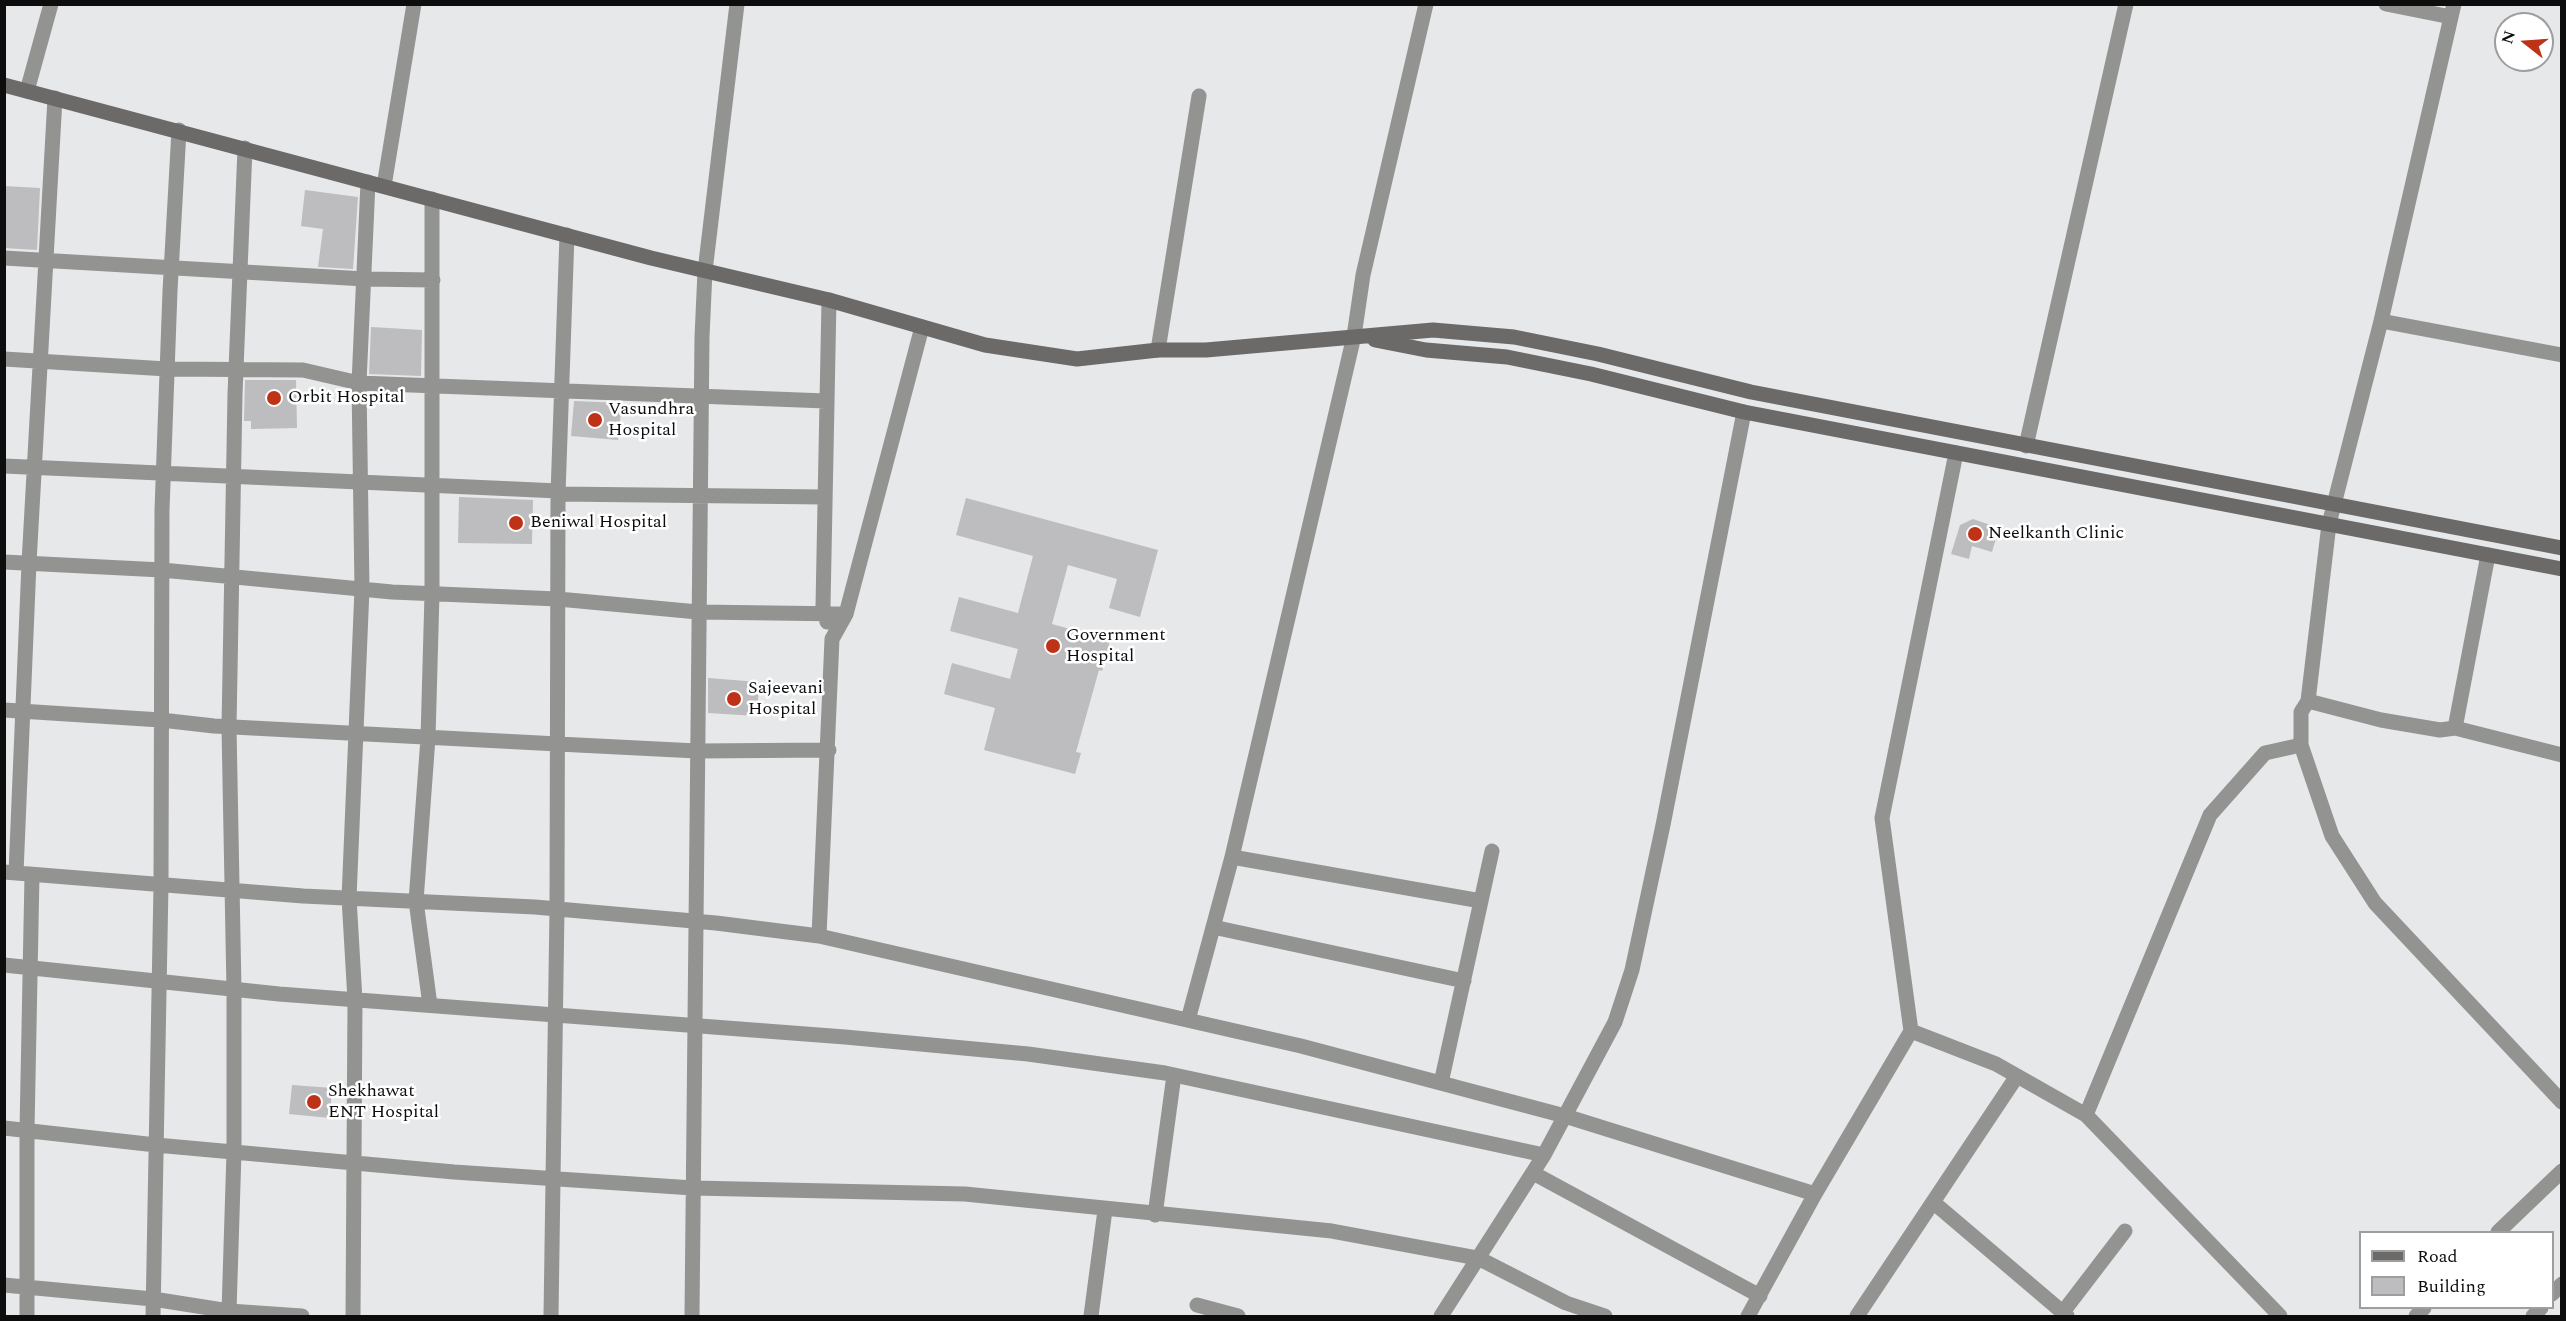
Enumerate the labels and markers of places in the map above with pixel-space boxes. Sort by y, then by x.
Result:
place label: Orbit Hospital [288,387,405,409]
marker: Orbit Hospital [265,389,283,407]
place label: Vasundhra Hospital [608,399,694,442]
marker: Vasundhra Hospital [586,411,604,429]
place label: Beniwal Hospital [530,512,667,534]
marker: Beniwal Hospital [507,514,525,532]
place label: Neelkanth Clinic [1988,523,2124,545]
marker: Neelkanth Clinic [1966,525,1984,543]
place label: Government Hospital [1066,625,1166,668]
marker: Government Hospital [1044,637,1062,655]
place label: Sajeevani Hospital [748,678,823,720]
marker: Sajeevani Hospital [725,690,743,708]
place label: Shekhawat ENT Hospital [328,1081,439,1124]
marker: Shekhawat ENT Hospital [305,1093,323,1111]

